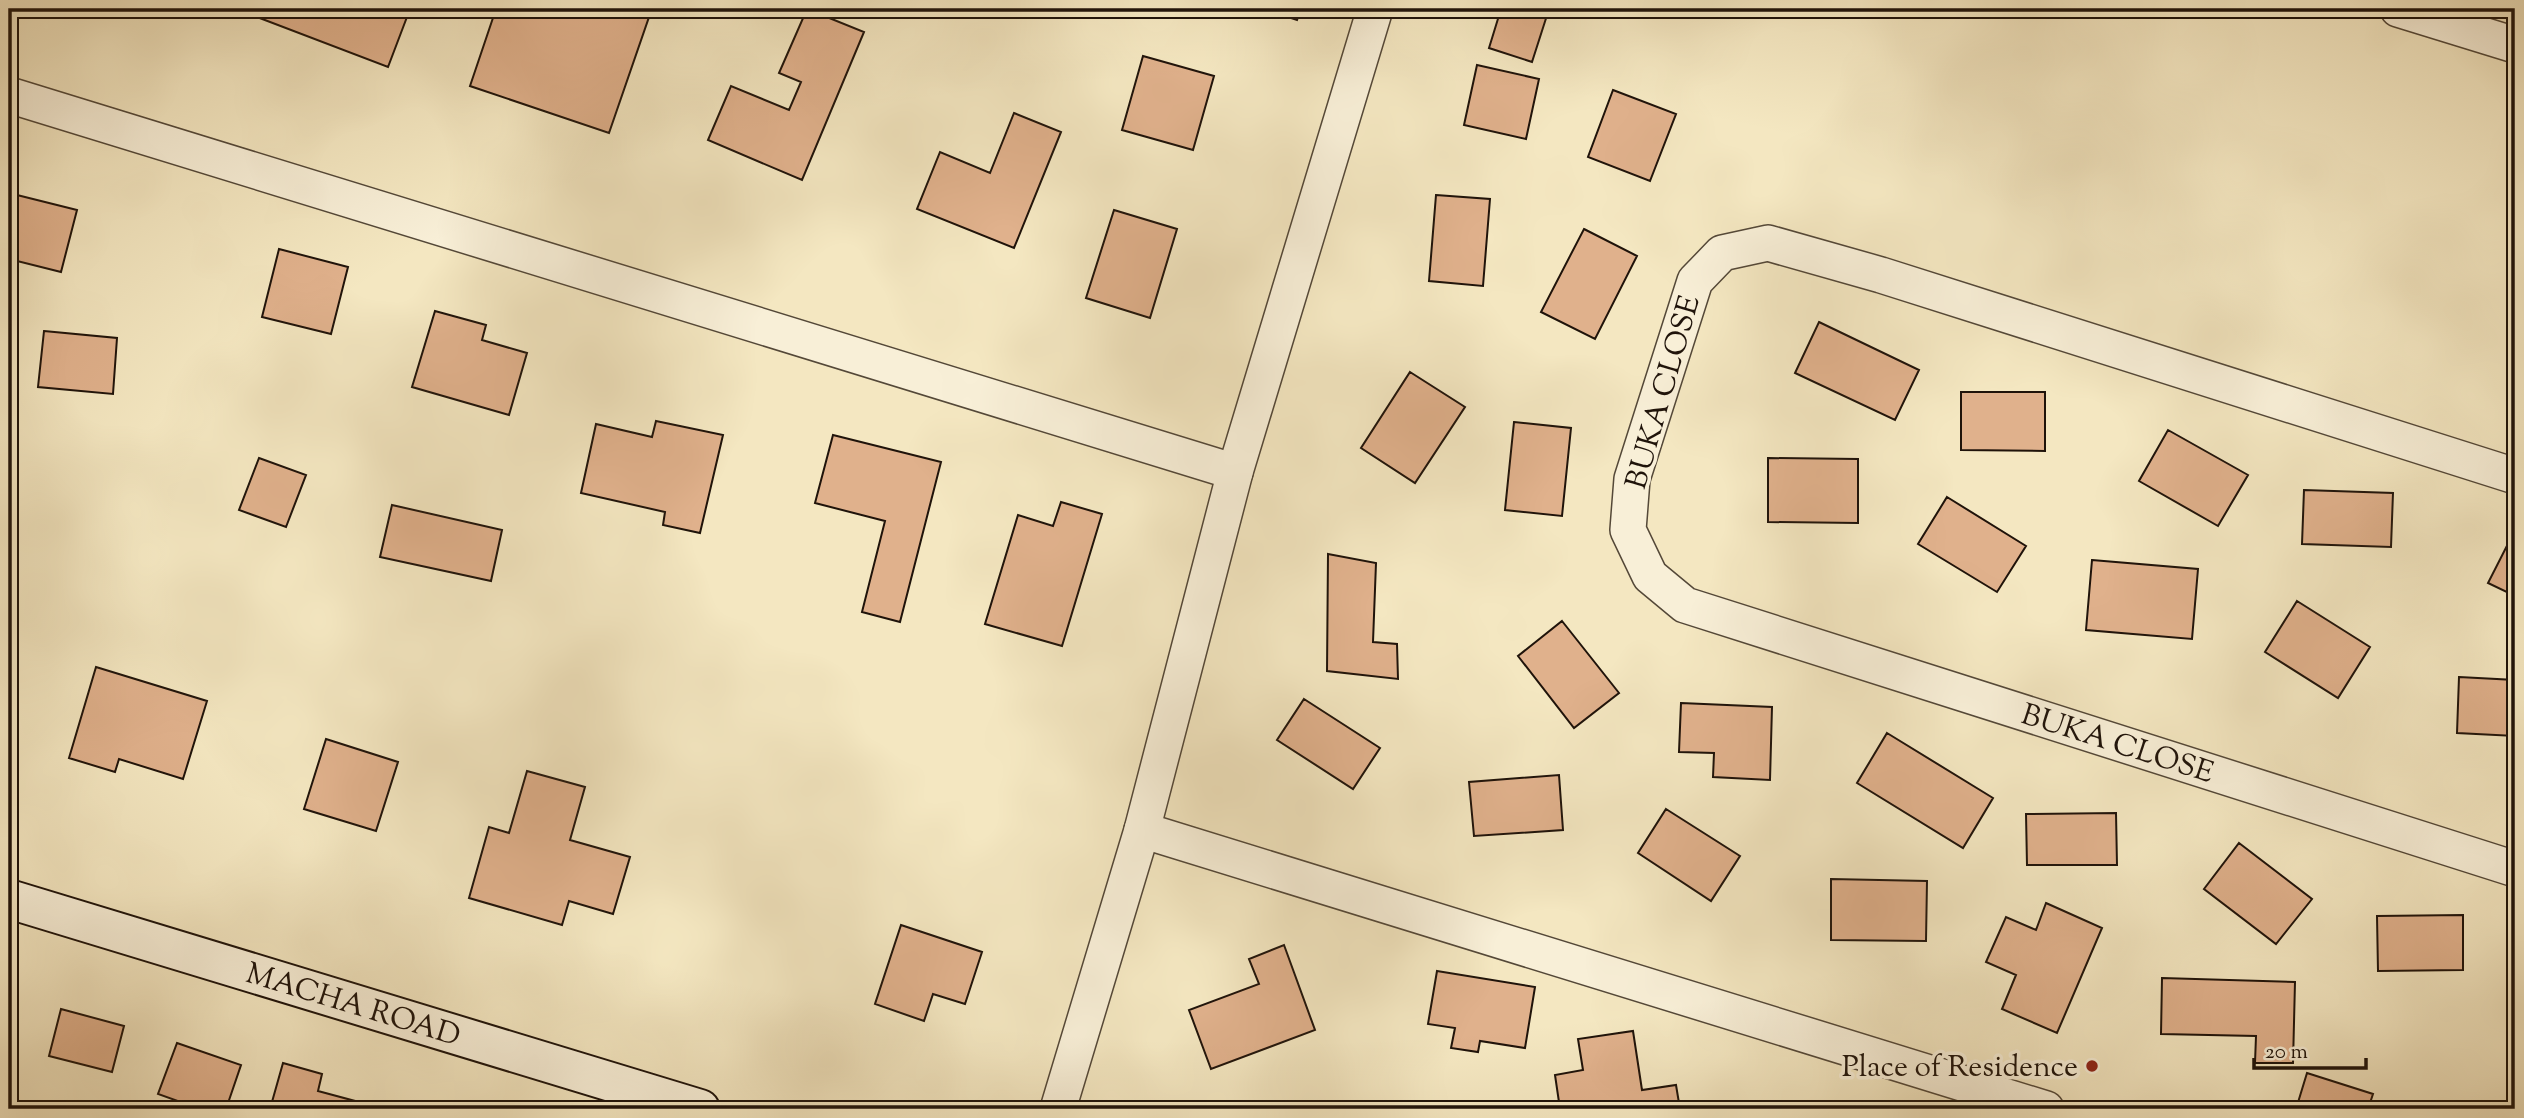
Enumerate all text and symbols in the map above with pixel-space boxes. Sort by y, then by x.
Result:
street label: BUKA CLOSE [1616,291,1713,495]
street label: BUKA CLOSE [2015,694,2219,796]
street label: MACHA ROAD [240,953,465,1059]
scale bar [2254,1027,2366,1071]
text: 20 m [2265,1038,2308,1068]
place label: Place of Residence [1842,1047,2078,1090]
marker: Place of Residence [2084,1058,2100,1074]

